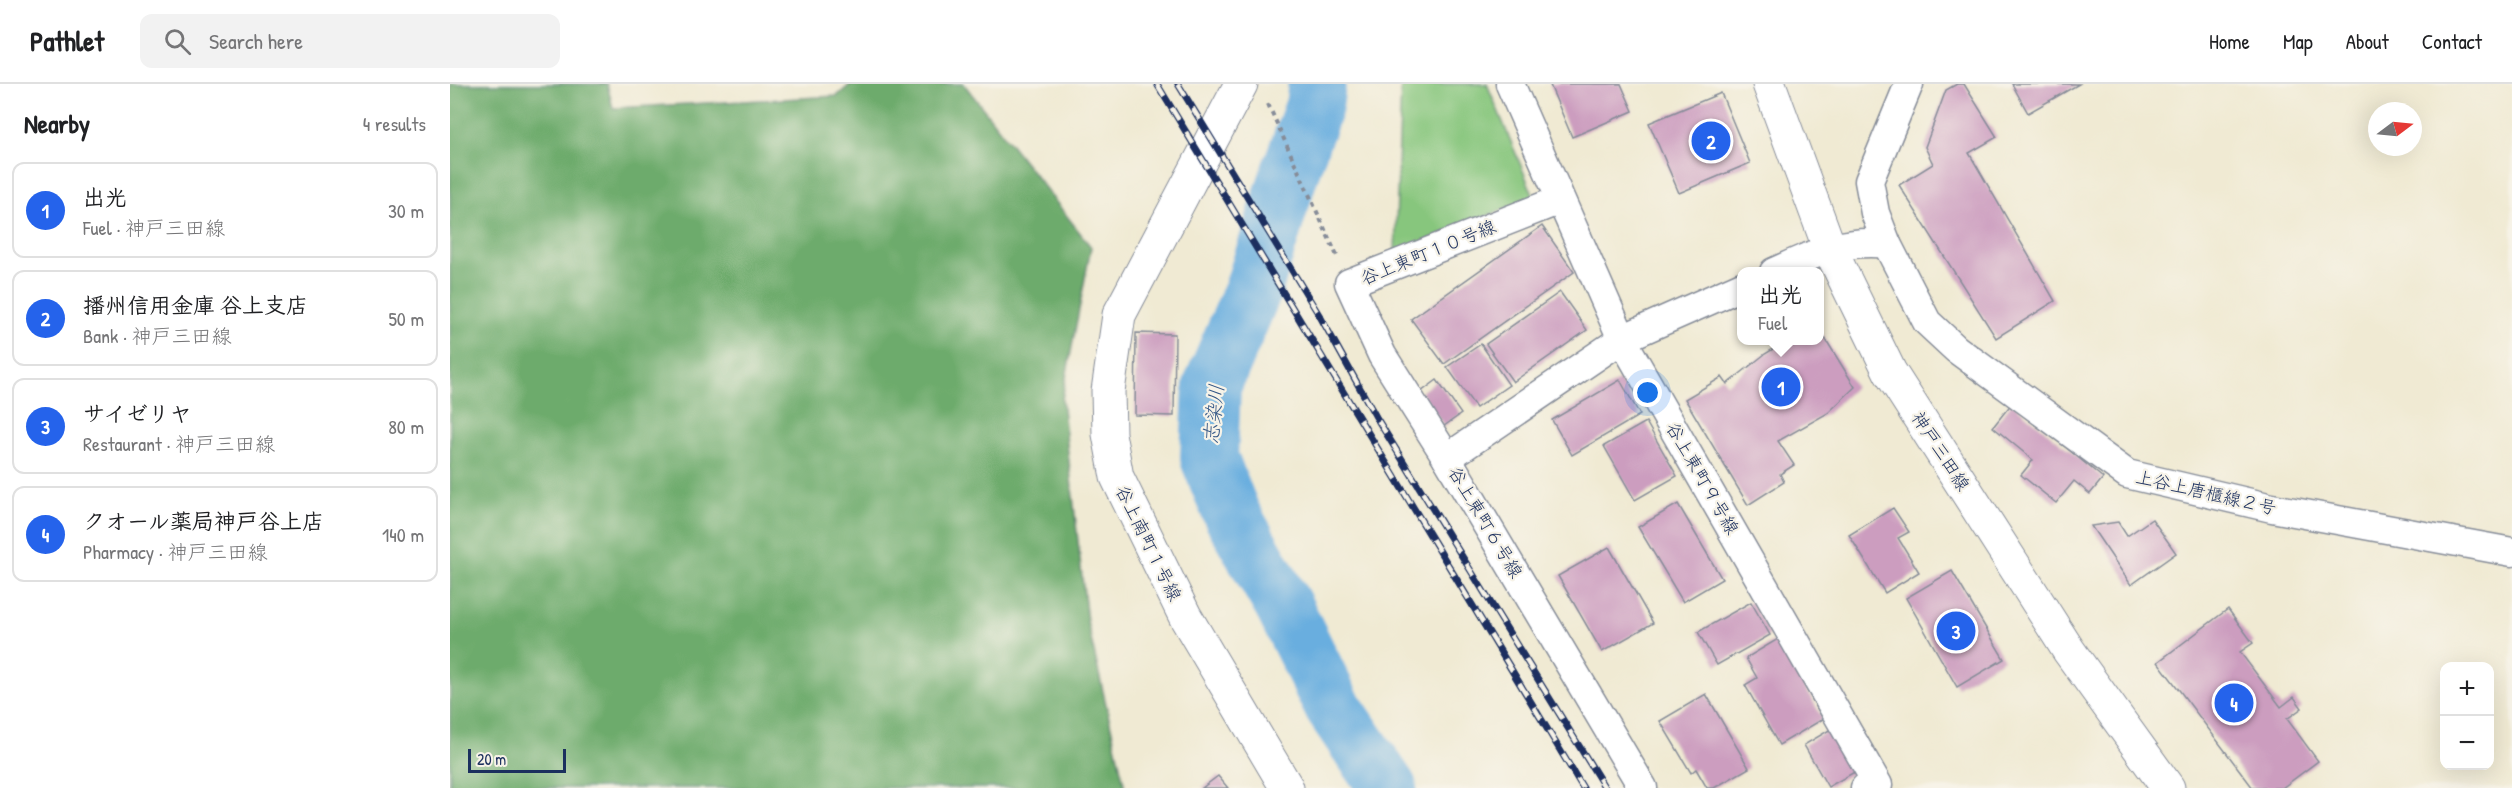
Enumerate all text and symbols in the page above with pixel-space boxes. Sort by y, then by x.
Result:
search box [140,14,560,68]
text: Pathlet [30,22,104,60]
icon: search [161,25,194,58]
text: Search here [209,26,303,56]
text: Home [2209,27,2250,56]
text: Map [2283,27,2313,56]
text: About [2346,27,2389,56]
text: Contact [2422,27,2482,56]
north arrow [2368,102,2422,156]
text: Nearby [24,106,90,141]
text: 4 results [363,110,426,137]
pin: 2 [1692,118,1730,164]
text: 出光 [83,182,127,212]
text: 1 [42,197,49,224]
text: 30 m [388,197,424,224]
street label: 谷上東町１０号線 [1357,213,1499,291]
text: Fuel · 神戸三田線 [83,214,225,241]
popup [1737,267,1824,345]
text: 出光 [1758,279,1803,309]
text: 播州信用金庫 谷上支店 [83,290,308,320]
text: 2 [41,305,50,332]
text: 50 m [388,305,424,332]
text: Fuel [1758,309,1787,336]
text: Bank · 神戸三田線 [83,322,232,349]
pin: 1 [1762,364,1800,410]
your location [1633,378,1662,407]
water label: 志染川 [1196,383,1230,445]
text: サイゼリヤ [83,398,192,428]
street label: 神戸三田線 [1906,406,1976,496]
text: 3 [41,413,50,440]
text: 80 m [388,413,424,440]
street label: 谷上東町９号線 [1661,417,1745,539]
text: Restaurant · 神戸三田線 [83,430,275,457]
street label: 谷上東町６号線 [1443,462,1529,582]
street label: 上谷上唐櫃線２号 [2133,464,2279,520]
street label: 谷上南町１号線 [1110,481,1188,605]
text: クオール薬局神戸谷上店 [83,506,324,536]
text: 4 [42,521,49,548]
text: 140 m [382,521,424,548]
text: Pharmacy · 神戸三田線 [83,538,267,565]
pin: 3 [1936,608,1976,654]
map controls [2440,662,2494,770]
button: + [2440,662,2494,716]
pin: 4 [2214,680,2254,726]
button: − [2440,716,2494,770]
scale bar [468,746,566,774]
text: 20 m [477,748,506,770]

